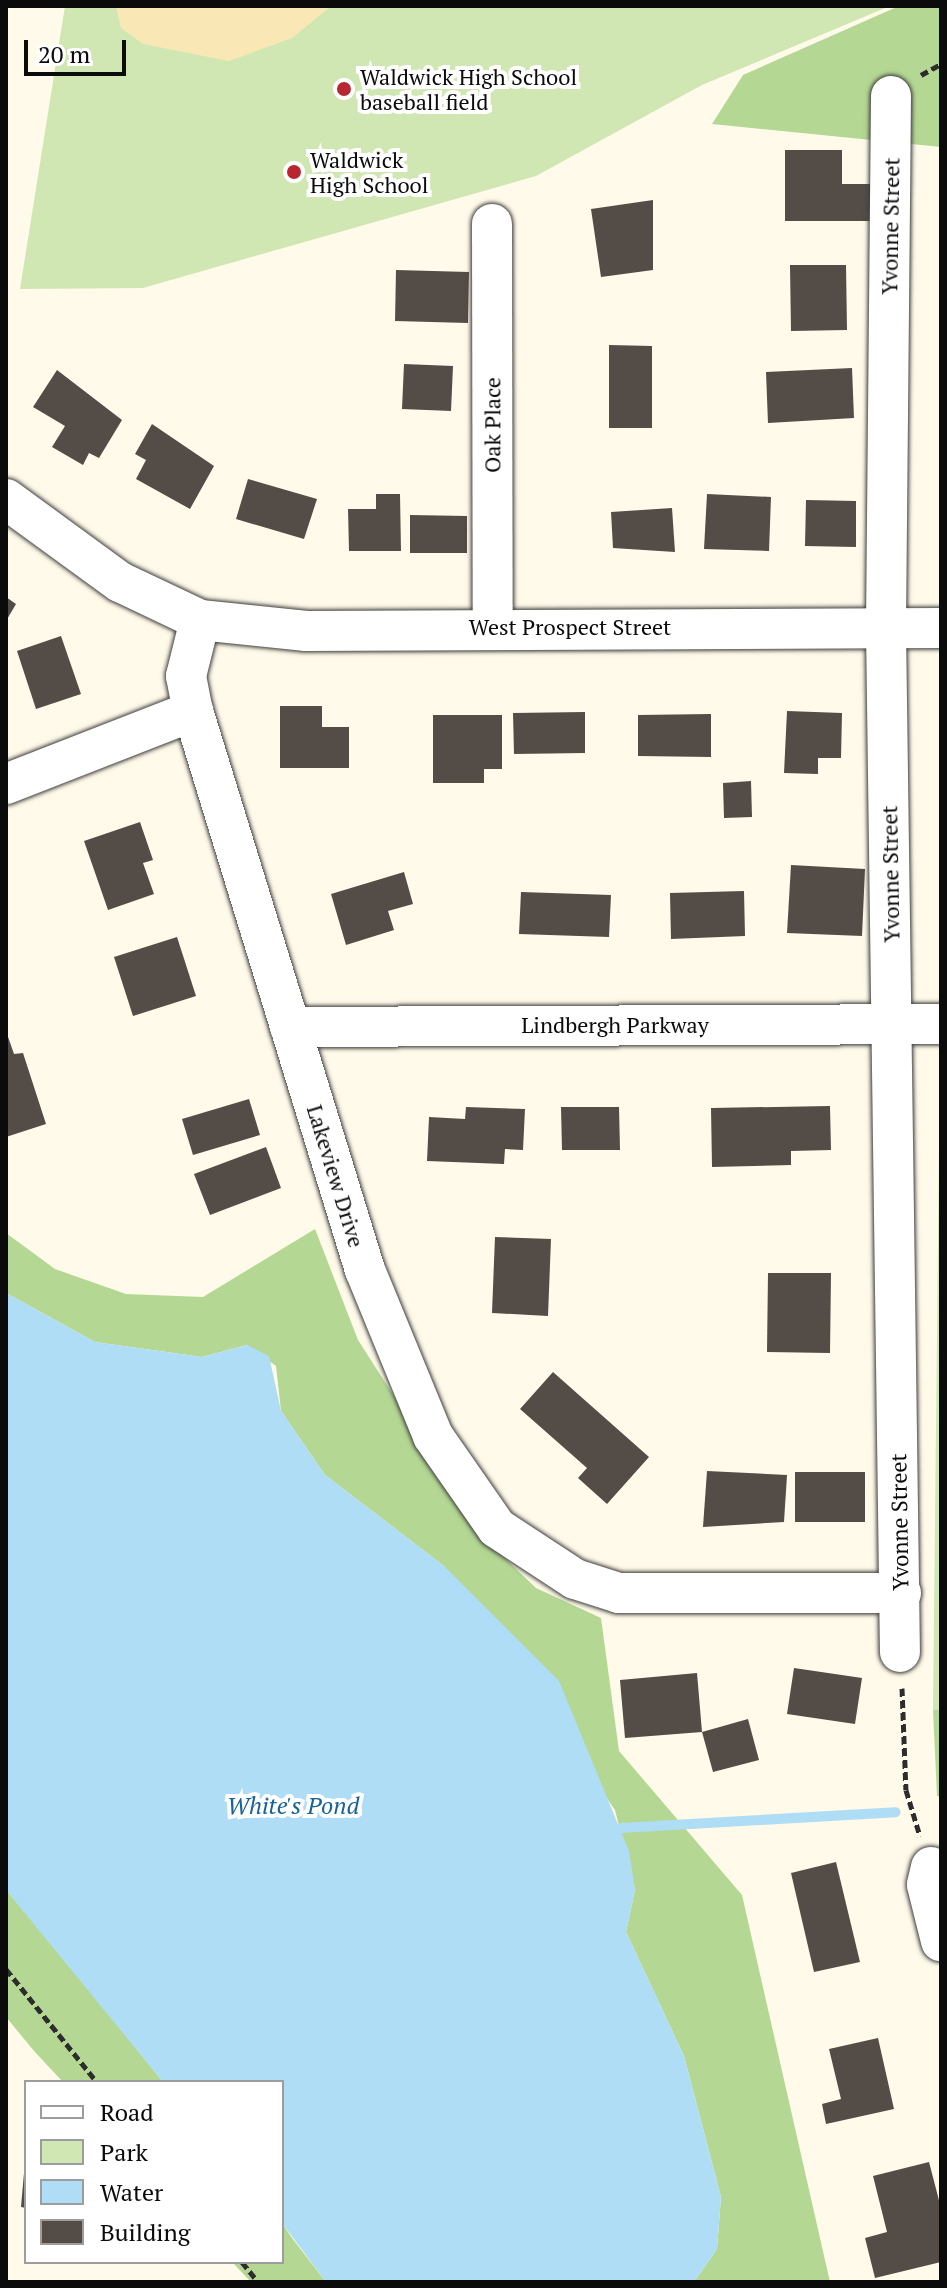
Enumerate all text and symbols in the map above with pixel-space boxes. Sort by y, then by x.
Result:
scale bar [28,24,130,74]
text: 20 m [38,38,90,70]
place label: Waldwick High School baseball field [360,63,577,114]
marker: Waldwick High School baseball field [335,80,353,98]
place label: Waldwick High School [310,146,428,198]
street label: Yvonne Street [876,157,904,295]
marker: Waldwick High School [285,163,303,181]
street label: Oak Place [479,377,505,473]
street label: West Prospect Street [469,614,671,640]
street label: Yvonne Street [876,805,904,943]
street label: Lindbergh Parkway [521,1012,709,1038]
street label: Lakeview Drive [302,1102,370,1250]
street label: Yvonne Street [885,1453,913,1591]
water label: White's Pond [227,1792,359,1820]
legend [24,2080,284,2264]
text: Road [100,2096,154,2128]
text: Park [100,2136,148,2168]
text: Water [100,2176,163,2208]
text: Building [100,2216,190,2248]

